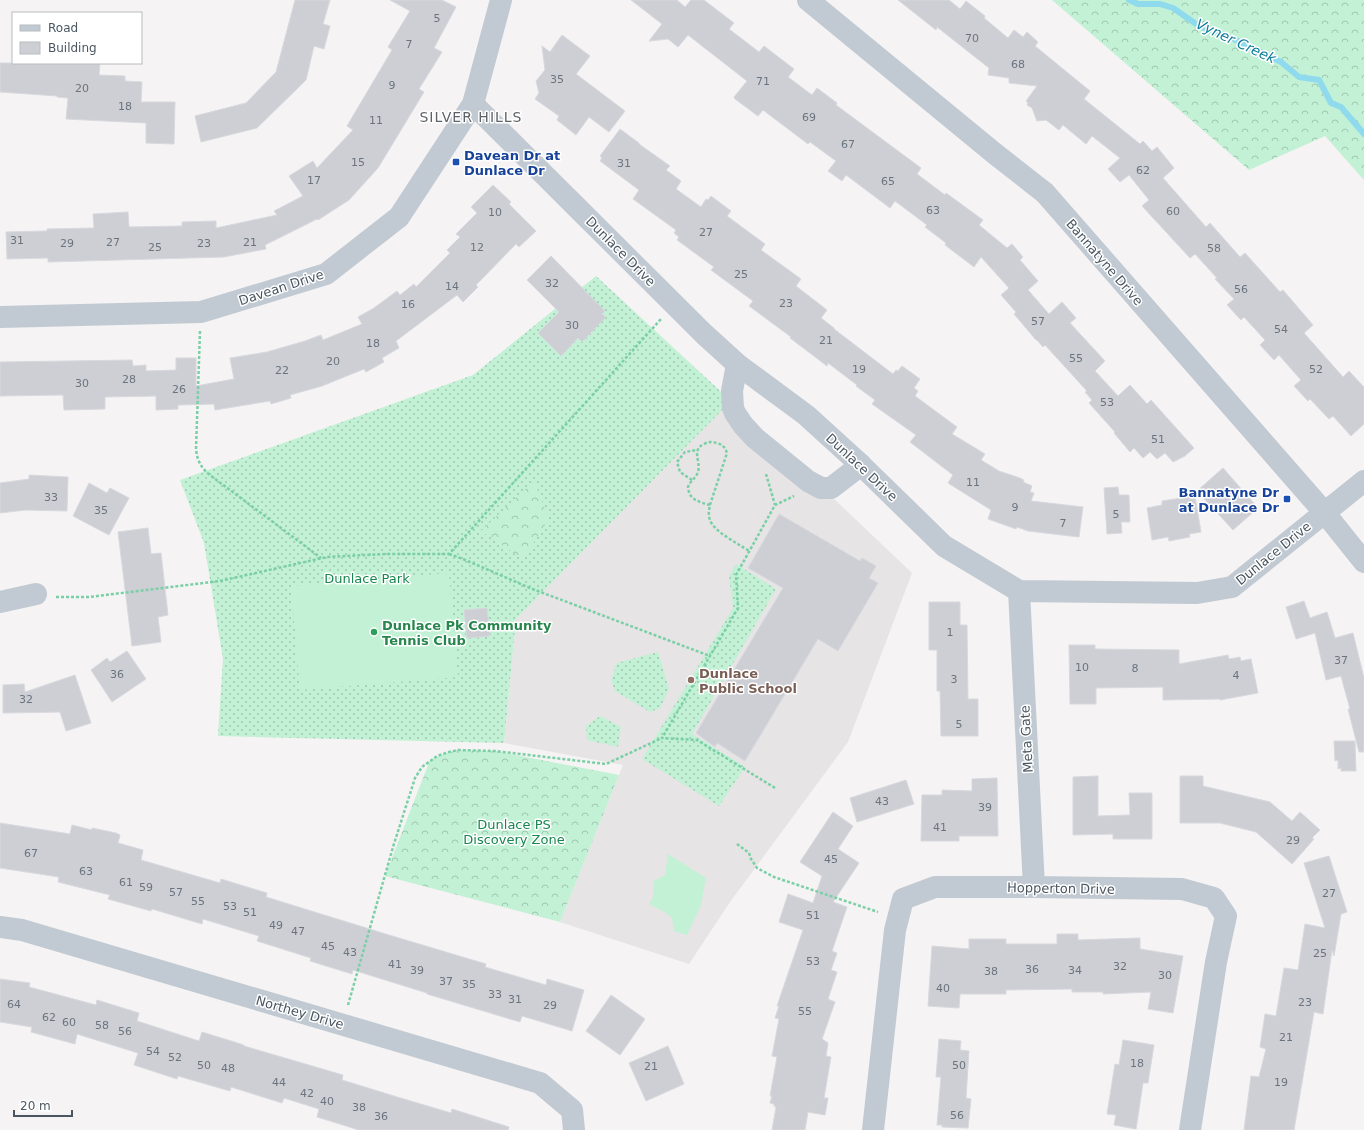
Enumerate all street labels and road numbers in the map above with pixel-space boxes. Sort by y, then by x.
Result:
street label: Dunlace Drive [583,214,658,289]
street label: Bannatyne Drive [1063,216,1146,308]
street label: Davean Drive [237,267,326,308]
street label: Dunlace Drive [823,431,900,504]
street label: Dunlace Drive [1233,519,1314,588]
street label: Meta Gate [1017,705,1036,773]
street label: Hopperton Drive [1007,880,1115,897]
street label: Northey Drive [254,993,346,1032]

